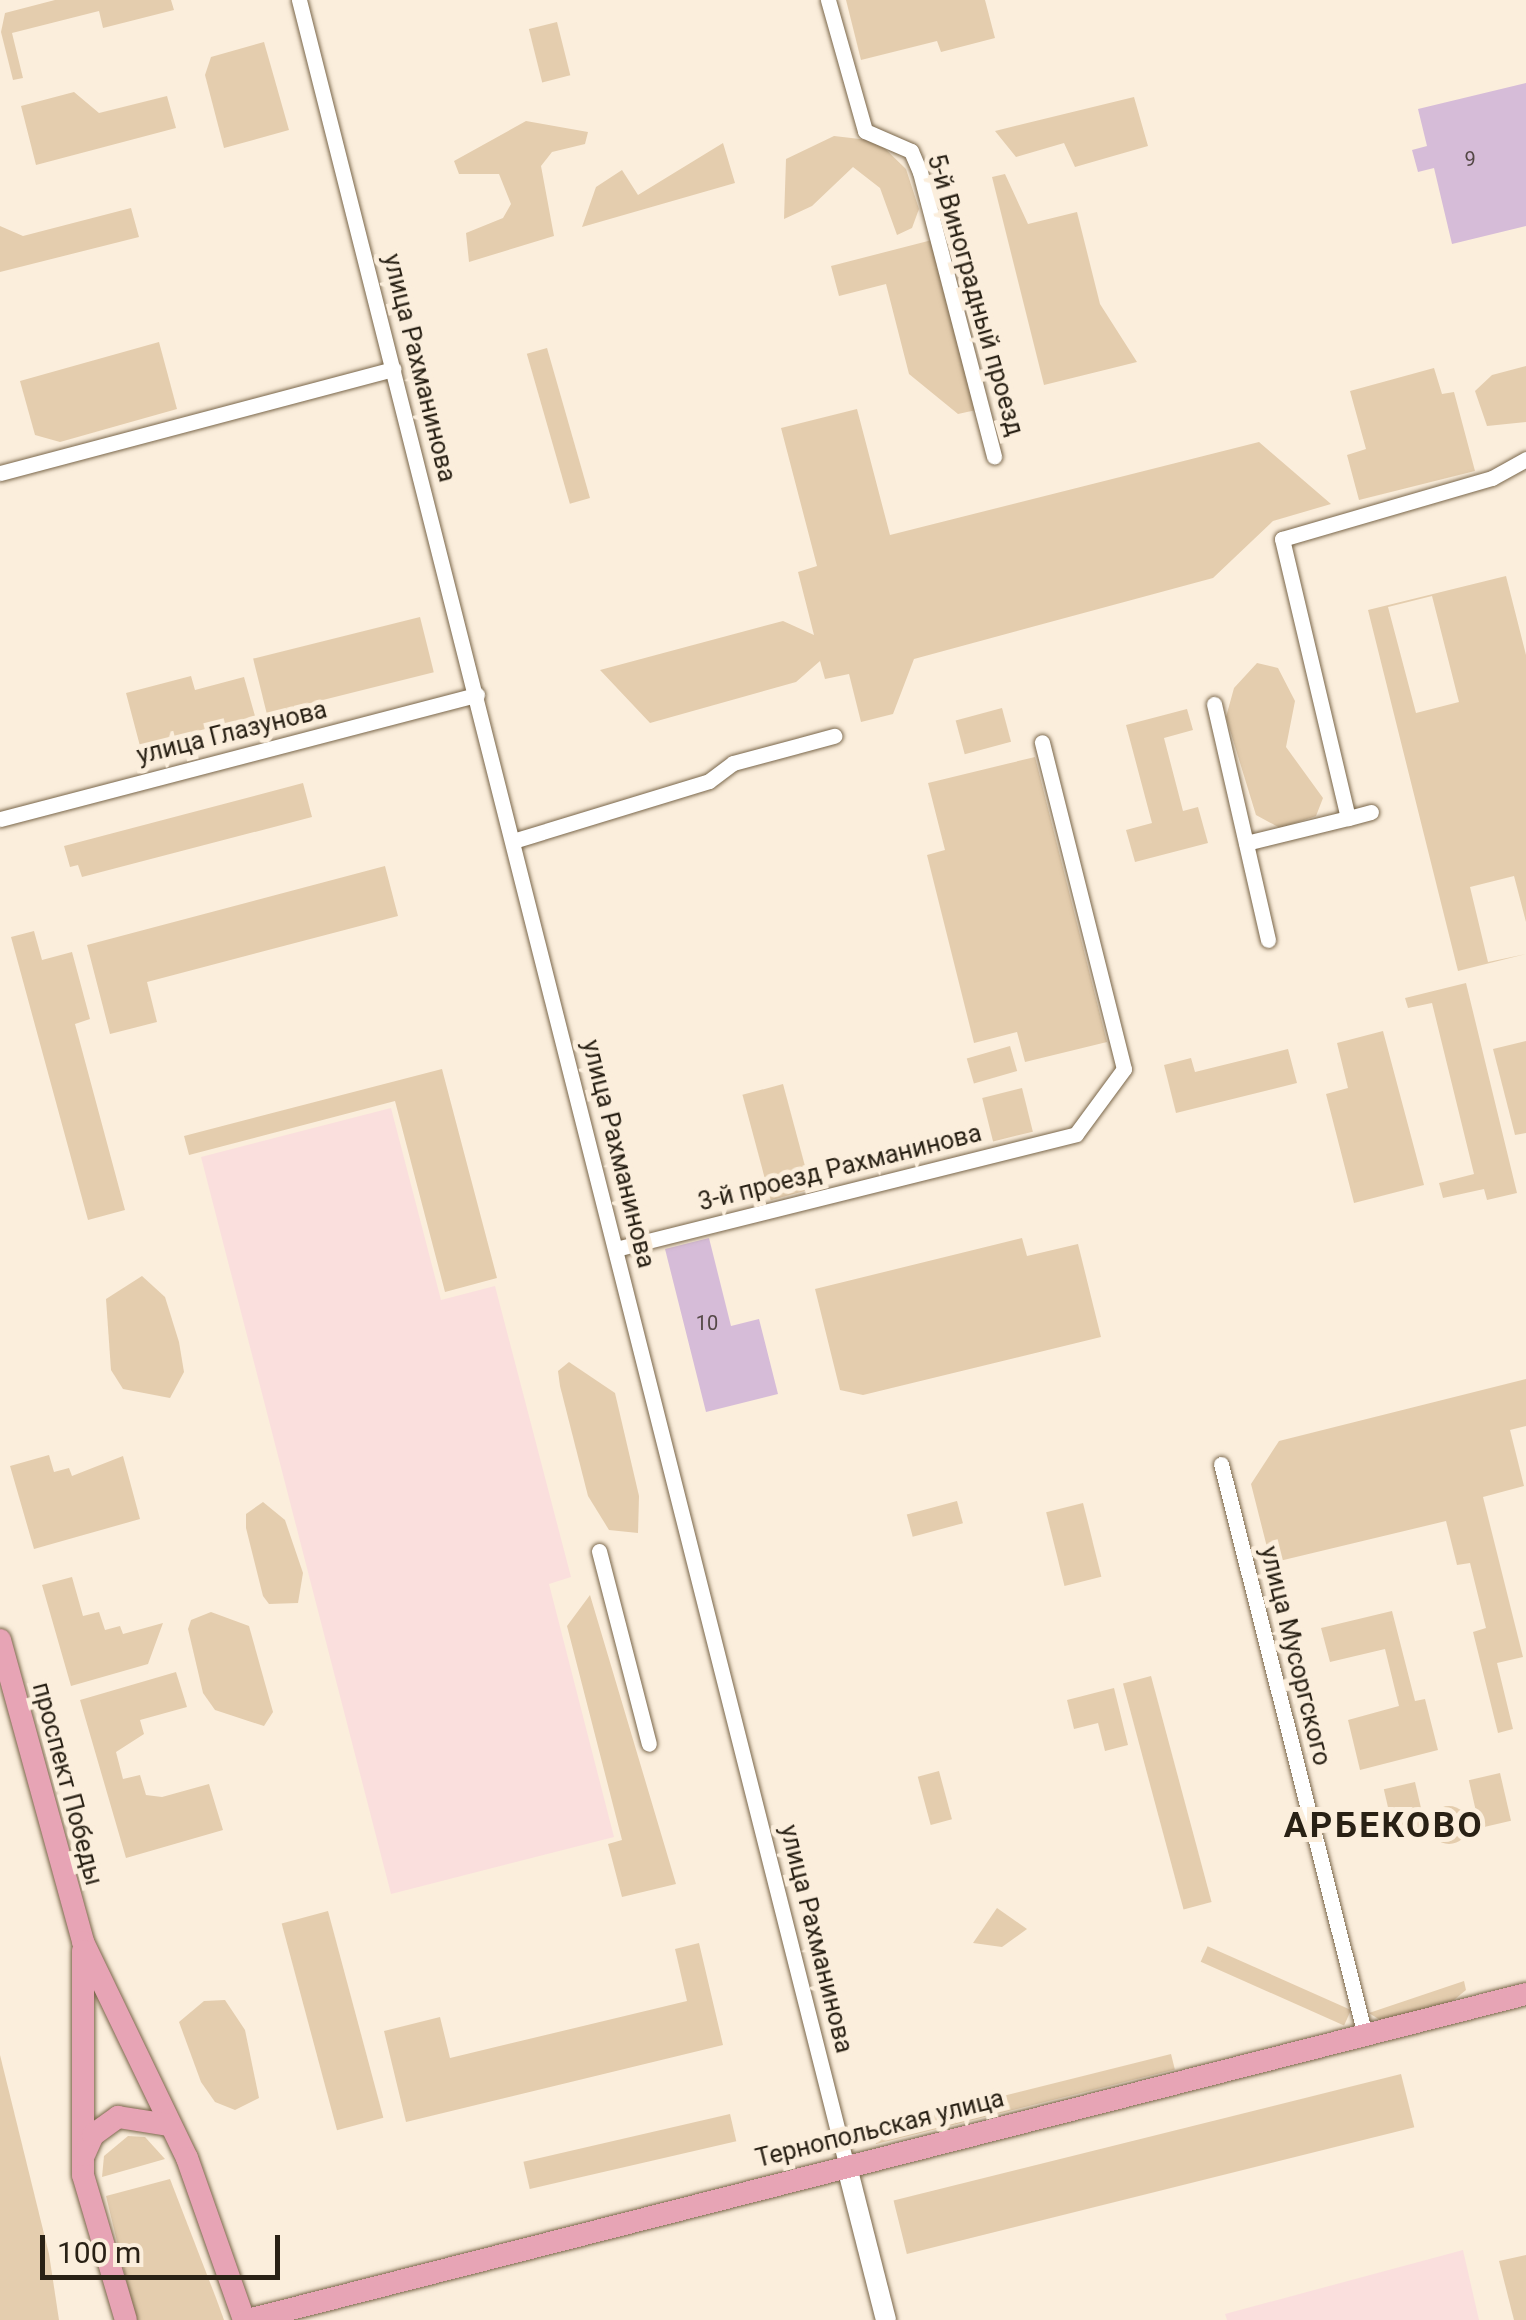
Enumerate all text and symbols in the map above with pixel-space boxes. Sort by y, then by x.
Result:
house number: 9 [1464,147,1476,171]
street label: 5-й Виноградный проезд [920,151,1030,439]
street label: улица Рахманинова [376,251,462,485]
street label: улица Глазунова [134,695,330,771]
street label: улица Рахманинова [575,1037,661,1271]
street label: 3-й проезд Рахманинова [695,1118,985,1218]
house number: 10 [696,1311,718,1335]
street label: улица Мусоргского [1253,1543,1337,1769]
street label: проспект Победы [25,1679,109,1889]
district label: АРБЕКОВО [1284,1805,1484,1847]
street label: улица Рахманинова [773,1822,859,2056]
street label: Тернопольская улица [753,2084,1007,2174]
scale bar [45,2215,285,2277]
text: 100 m [57,2235,141,2270]

